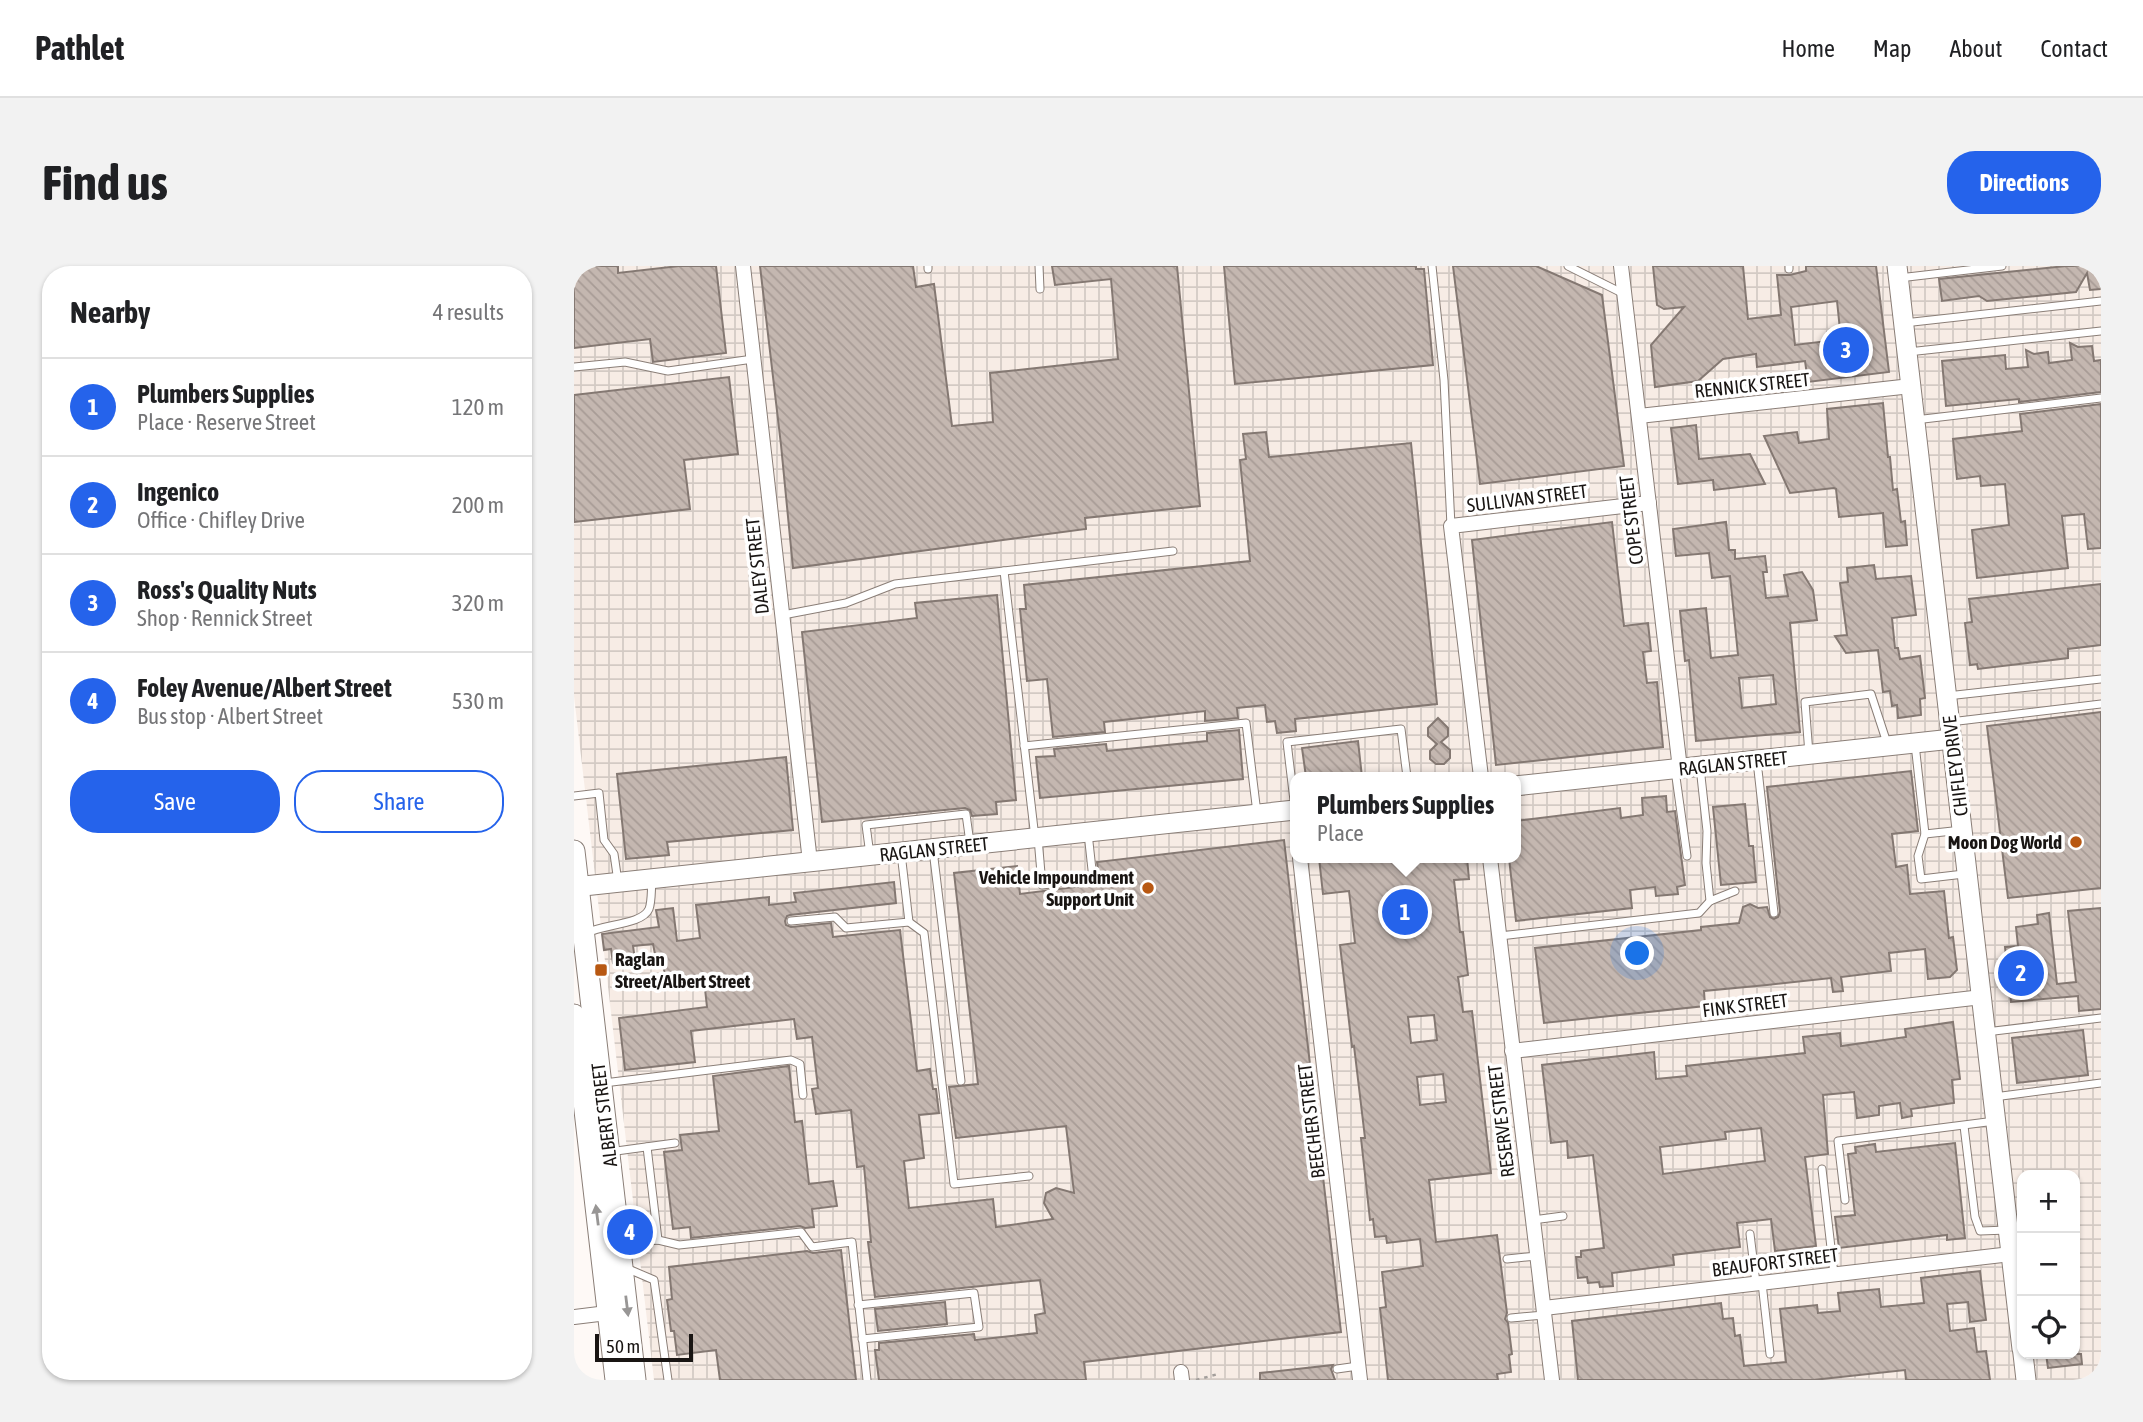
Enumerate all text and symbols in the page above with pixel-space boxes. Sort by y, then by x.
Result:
text: Pathlet [35,29,124,67]
text: Home [1781,35,1835,62]
text: Map [1873,35,1911,62]
text: About [1949,35,2002,62]
text: Contact [2040,35,2108,62]
button: Directions [1947,151,2101,214]
text: Find us [42,154,168,210]
text: Nearby [70,295,150,329]
text: 4 results [433,299,504,325]
pin: 3 [1823,324,1869,376]
street label: RENNICK STREET [1693,368,1811,402]
text: Plumbers Supplies [137,379,314,409]
text: 1 [88,394,98,420]
text: 120 m [452,394,504,420]
text: Place · Reserve Street [137,409,316,435]
street label: COPE STREET [1615,474,1647,566]
text: Ingenico [137,477,219,507]
street label: SULLIVAN STREET [1466,480,1589,516]
text: 2 [88,492,98,518]
text: 200 m [452,492,504,518]
text: Office · Chifley Drive [137,507,305,533]
street label: DALEY STREET [741,516,773,615]
text: Ross's Quality Nuts [137,575,317,605]
text: 3 [88,590,98,616]
text: 320 m [452,590,504,616]
text: Shop · Rennick Street [137,605,313,631]
text: Foley Avenue/Albert Street [137,673,392,703]
text: 4 [88,688,98,714]
text: 530 m [452,688,504,714]
text: Bus stop · Albert Street [137,703,323,729]
street label: CHIFLEY DRIVE [1938,715,1972,817]
street label: RAGLAN STREET [1677,746,1789,780]
button: Save [70,770,280,833]
button: Share [294,770,504,833]
popup [1290,772,1521,863]
text: Plumbers Supplies [1317,790,1494,820]
text: Place [1317,820,1364,846]
place label: Moon Dog World [1948,831,2062,853]
street label: RAGLAN STREET [878,832,990,866]
marker: Moon Dog World [2068,834,2084,850]
place label: Vehicle Impoundment Support Unit [978,866,1135,910]
marker: Vehicle Impoundment Support Unit [1140,880,1156,896]
pin: 1 [1382,886,1428,938]
your location [1620,936,1654,970]
pin: 2 [1998,947,2044,999]
place label: Raglan Street/Albert Street [615,948,751,992]
marker: Raglan Street/Albert Street [593,962,609,978]
street label: FINK STREET [1701,989,1790,1021]
street label: ALBERT STREET [587,1061,621,1168]
street label: BEECHER STREET [1293,1062,1329,1180]
street label: RESERVE STREET [1483,1063,1519,1179]
map controls [2017,1170,2080,1359]
button: + [2017,1170,2080,1233]
one-way arrow [591,1204,602,1226]
pin: 4 [607,1206,653,1258]
button: − [2017,1233,2080,1296]
street label: BEAUFORT STREET [1711,1243,1840,1281]
one-way arrow [621,1295,632,1317]
button: locate [2017,1296,2080,1359]
scale bar [595,1331,693,1363]
text: 50 m [606,1335,640,1357]

